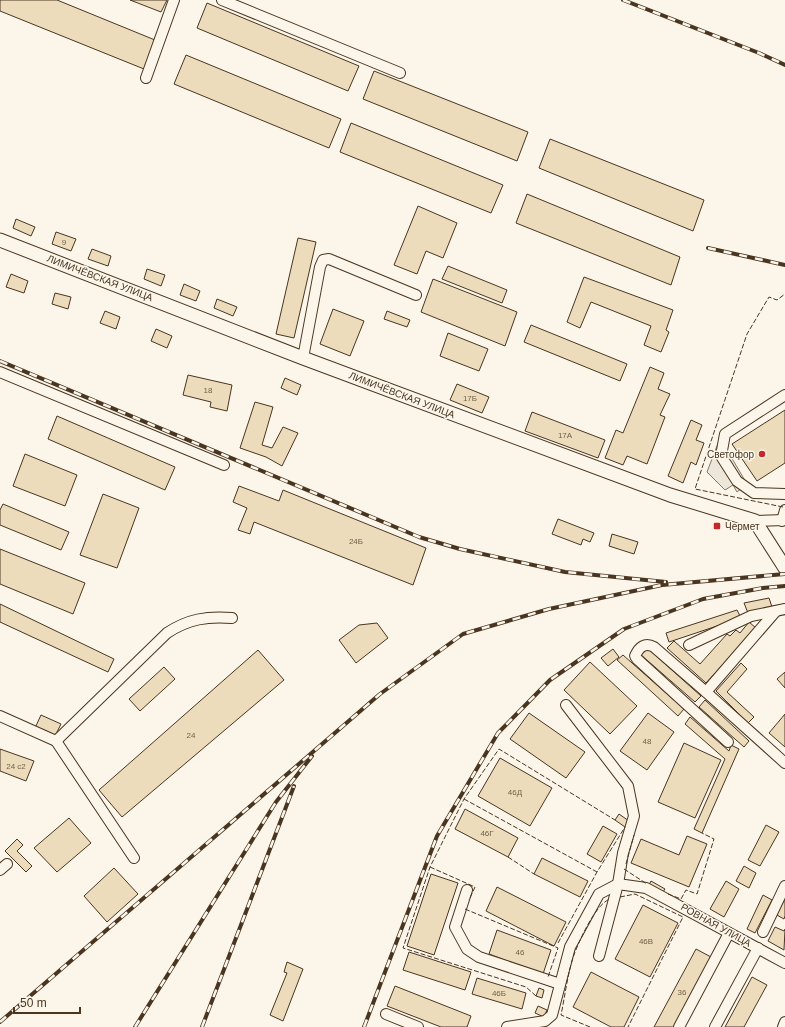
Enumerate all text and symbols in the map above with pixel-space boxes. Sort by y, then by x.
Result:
house number: 9 [62,238,67,247]
street label: ЛИМИЧЁВСКАЯ УЛИЦА [46,253,155,303]
street label: ЛИМИЧЁВСКАЯ УЛИЦА [348,370,457,420]
house number: 18 [204,386,213,395]
house number: 17Б [463,394,477,403]
house number: 17А [558,431,573,440]
place label: Светофор [707,449,754,460]
marker: Светофор [757,449,767,459]
marker: Чермет [712,521,722,531]
place label: Чермет [725,521,760,532]
house number: 24Б [349,537,363,546]
house number: 24 [187,731,196,740]
house number: 48 [643,737,652,746]
house number: 24 с2 [6,762,26,771]
house number: 46Д [508,788,523,797]
house number: 46Г [480,829,494,838]
street label: РОВНАЯ УЛИЦА [679,901,753,949]
house number: 46В [639,937,653,946]
house number: 46 [516,948,525,957]
house number: 36 [678,988,687,997]
scale bar [14,989,80,1015]
house number: 46Б [492,989,506,998]
text: 50 m [20,996,47,1010]

